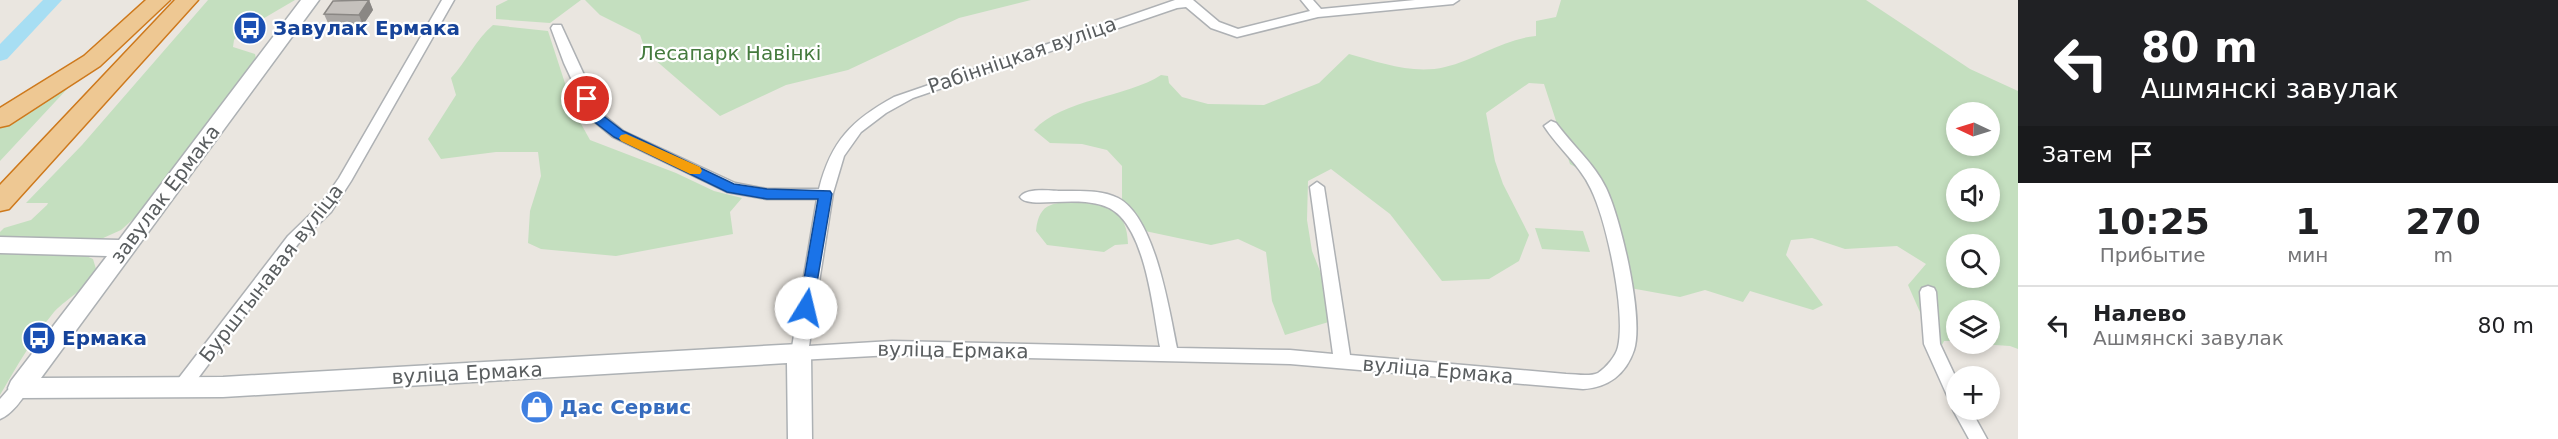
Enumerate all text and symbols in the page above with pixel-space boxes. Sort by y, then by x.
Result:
bus stop icon: Завулак Ермака [232,10,268,46]
street label: Рабінніцкая вуліца [924,11,1120,99]
place label: Завулак Ермака [273,16,460,40]
text: 80 m [2141,23,2258,72]
icon: left [2042,24,2120,102]
park label: Лесапарк Навінкі [639,41,821,65]
pin [561,73,612,124]
text: Ашмянскі завулак [2141,73,2399,104]
icon: arrive [570,82,603,115]
north arrow [1946,102,2000,156]
map controls [1946,102,2000,420]
street label: завулак Ермака [105,120,225,268]
icon: arrive [2125,138,2158,171]
text: Затем [2042,142,2113,167]
button: sound [1946,168,2000,222]
street label: Бурштынавая вуліца [194,179,348,367]
text: 10:25 [2095,201,2210,242]
text: 1 [2295,201,2320,242]
text: 270 [2406,201,2481,242]
button: search [1946,234,2000,288]
text: Прибытие [2100,243,2205,267]
text: мин [2287,243,2328,267]
text: m [2433,243,2453,267]
position arrow [774,276,838,340]
button: layers [1946,300,2000,354]
text: Налево [2093,301,2186,326]
icon: left [2042,309,2075,342]
text: 80 m [2478,313,2534,338]
bus stop icon: Ермака [21,320,57,356]
place label: Ермака [62,326,147,350]
text: Ашмянскі завулак [2093,326,2284,350]
street label: вуліца Ермака [877,337,1029,363]
street label: вуліца Ермака [1362,351,1514,389]
street label: вуліца Ермака [391,357,543,389]
button: + [1946,366,2000,420]
shop icon: Дас Сервис [519,389,555,425]
place label: Дас Сервис [560,395,691,419]

